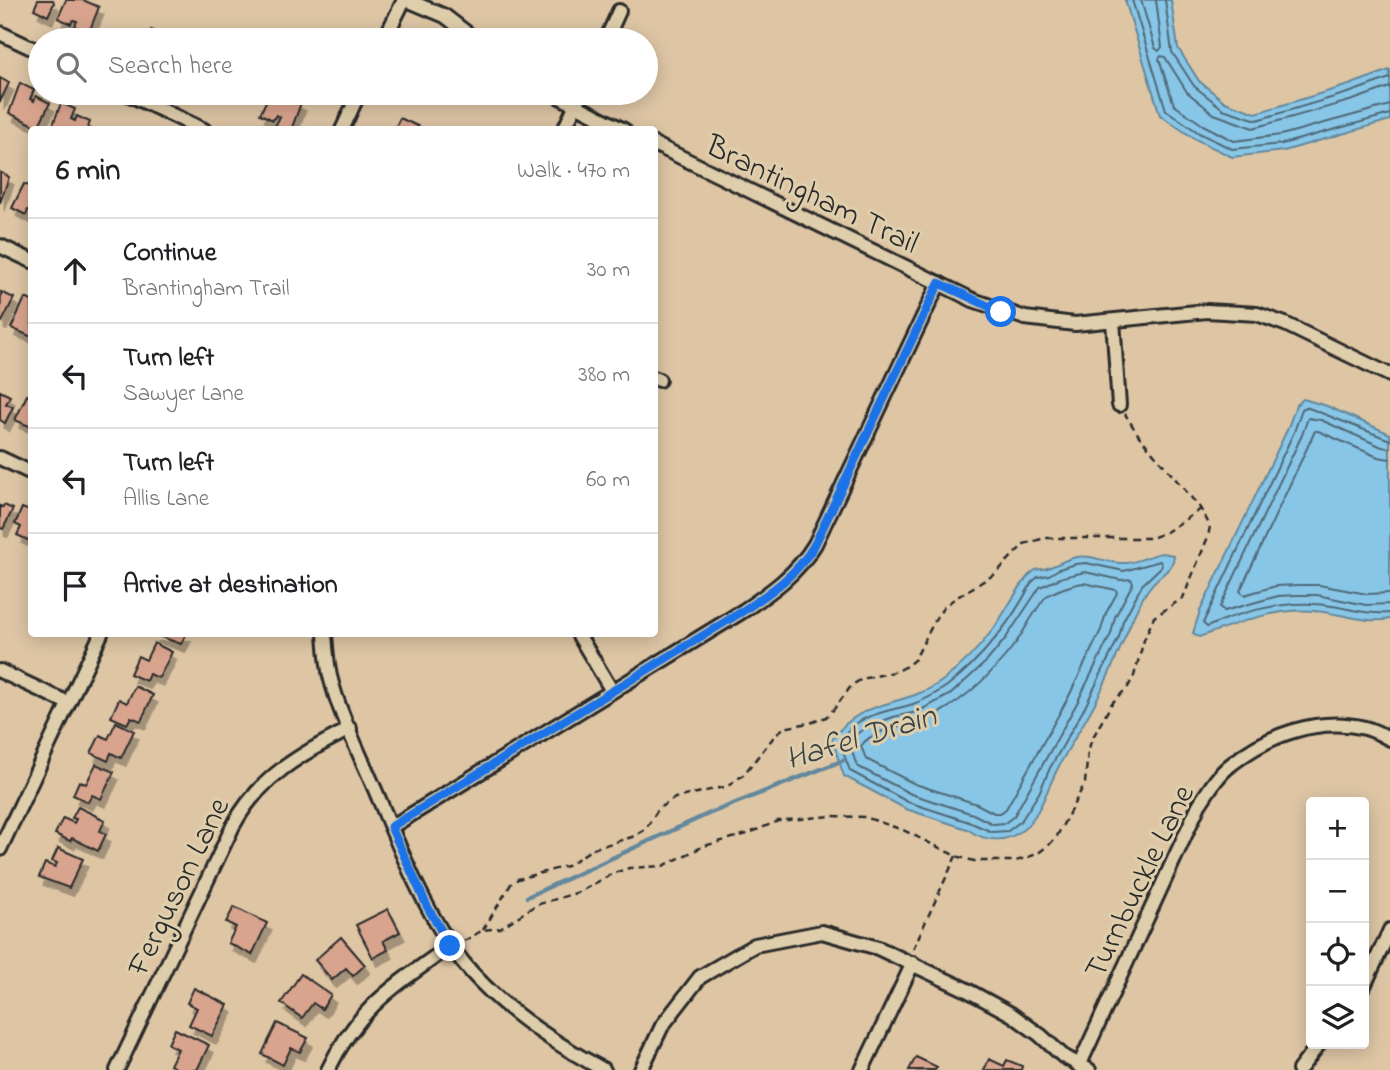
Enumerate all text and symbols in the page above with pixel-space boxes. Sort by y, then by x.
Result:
search box [28,28,658,105]
icon: search [52,48,90,86]
text: Search here [108,48,233,86]
street label: Brantingham Trail [696,124,926,268]
text: 6 min [56,150,120,194]
text: Walk · 470 m [517,155,630,188]
text: Continue [123,235,216,273]
icon: ahead [56,252,94,290]
text: 30 m [587,254,630,287]
text: Brantingham Trail [123,273,290,306]
route start [985,296,1016,327]
text: Turn left [123,340,214,378]
icon: left [56,357,94,395]
text: 380 m [578,359,630,392]
text: Sawyer Lane [123,378,244,411]
text: Turn left [123,445,214,483]
icon: left [56,462,94,500]
text: 60 m [586,464,630,497]
text: Allis Lane [123,483,209,516]
icon: arrive [56,567,94,605]
text: Arrive at destination [123,567,338,605]
water label: Hafel Drain [780,693,944,784]
street label: Turnbuckle Lane [1074,777,1209,987]
street label: Ferguson Lane [116,790,244,986]
map controls [1306,797,1369,1049]
button: + [1306,797,1369,860]
button: − [1306,860,1369,923]
button: locate [1306,923,1369,986]
route end [434,930,465,961]
button: layers [1306,986,1369,1049]

